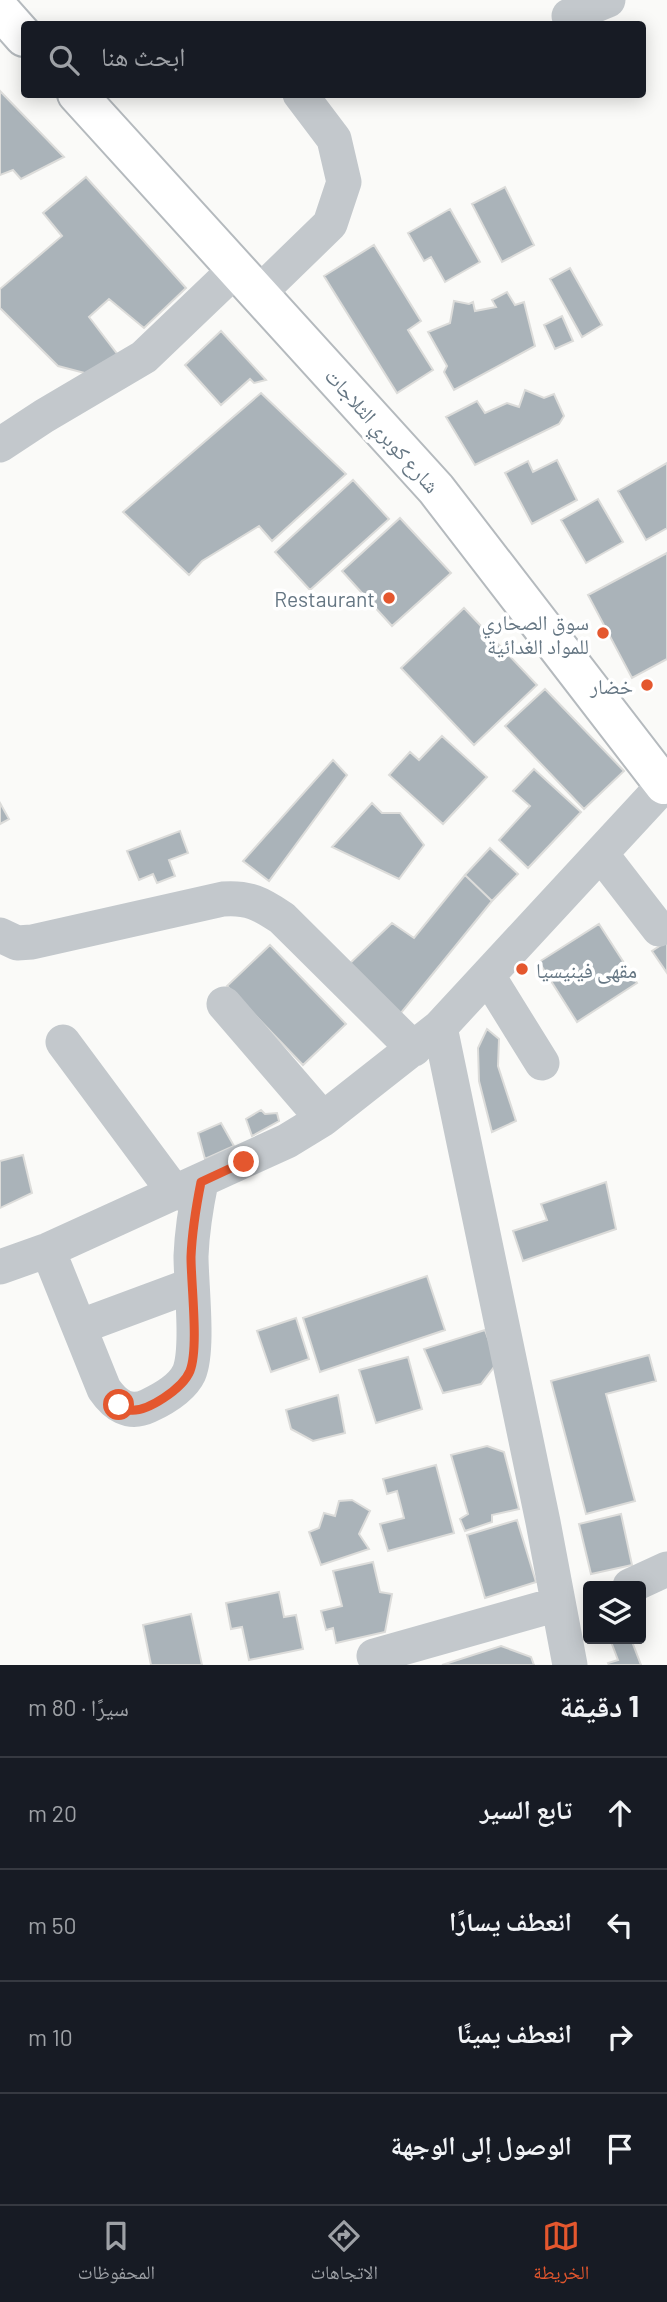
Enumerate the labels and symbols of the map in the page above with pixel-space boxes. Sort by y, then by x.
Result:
street label: شارع كوبري الثلاجات [317,363,445,501]
place label: Restaurant [274,586,375,611]
marker: Restaurant [381,590,397,606]
place label: سوق الصحاري للمواد الغدائية [481,609,589,658]
marker: سوق الصحاري للمواد الغدائية [595,625,611,641]
place label: خضار [589,673,633,698]
marker: خضار [639,677,655,693]
place label: مقهى فينيسيا [536,957,637,984]
marker: مقهى فينيسيا [514,961,530,977]
route end [228,1146,259,1177]
route start [103,1389,134,1420]

